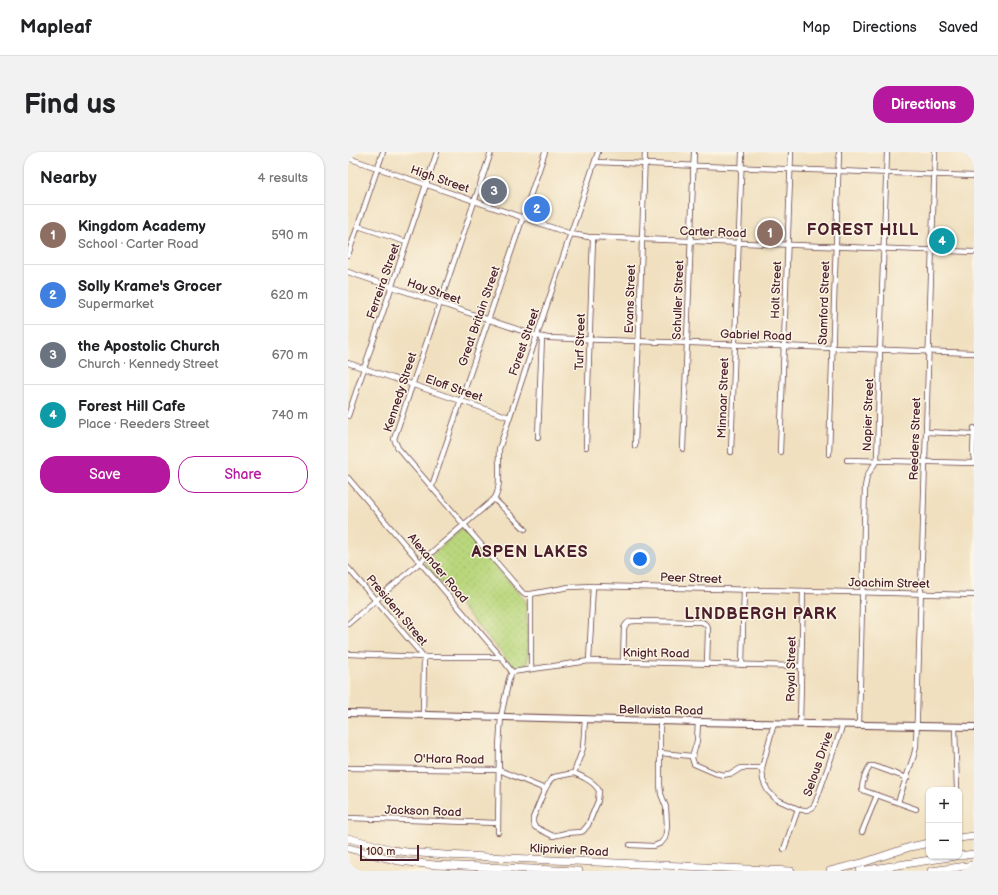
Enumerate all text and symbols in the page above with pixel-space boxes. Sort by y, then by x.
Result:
text: Mapleaf [20,16,92,39]
text: Map [802,19,830,36]
text: Directions [852,19,917,36]
text: Saved [939,19,978,36]
button: Directions [873,86,974,123]
text: Find us [24,88,116,121]
street label: High Street [409,162,471,197]
text: Nearby [40,168,97,188]
text: 4 results [258,170,308,186]
pin: 3 [481,176,507,206]
pin: 2 [524,194,550,224]
text: Kingdom Academy [78,217,206,236]
pin: 1 [757,218,783,248]
district label: FOREST HILL [807,221,919,240]
street label: Carter Road [679,224,747,241]
pin: 4 [929,226,955,256]
text: 1 [50,227,56,243]
text: 590 m [271,227,308,243]
text: School · Carter Road [78,236,199,252]
street label: Ferreira Street [364,241,404,321]
street label: Schuller Street [670,260,687,340]
street label: Stamford Street [816,260,833,345]
street label: Holt Street [768,261,785,319]
street label: Great Britain Street [455,264,504,368]
street label: Evans Street [622,264,639,334]
street label: Hay Street [405,275,463,308]
text: Solly Krame's Grocer [78,277,222,296]
text: 2 [49,287,57,303]
text: 620 m [270,287,308,303]
text: Supermarket [78,296,154,312]
street label: Forest Street [506,306,543,378]
street label: Turf Street [572,313,589,371]
street label: Gabriel Road [720,327,792,344]
text: the Apostolic Church [78,337,220,356]
text: 3 [49,347,57,363]
text: 670 m [272,347,308,363]
street label: Kennedy Street [381,350,421,434]
text: Church · Kennedy Street [78,356,218,372]
street label: Minnaar Street [715,357,732,439]
street label: Eloff Street [423,372,485,405]
street label: Napier Street [860,378,877,452]
text: Forest Hill Cafe [78,397,185,416]
street label: Reeders Street [907,397,924,481]
text: 4 [49,407,57,423]
text: 740 m [272,407,308,423]
text: Place · Reeders Street [78,416,209,432]
button: Save [40,456,170,493]
button: Share [178,456,308,493]
street label: Alexander Road [404,530,471,606]
district label: ASPEN LAKES [470,543,589,562]
your location [630,549,650,569]
street label: Peer Street [660,570,722,587]
street label: President Street [363,572,431,649]
street label: Joachim Street [848,575,930,592]
district label: LINDBERGH PARK [684,605,838,624]
street label: Royal Street [783,636,800,702]
street label: Knight Road [622,645,690,662]
street label: Bellavista Road [619,702,703,719]
street label: Selous Drive [800,730,837,799]
street label: O'Hara Road [414,751,485,768]
map controls [926,787,962,859]
button: + [926,787,962,823]
street label: Jackson Road [384,803,462,820]
button: − [926,823,962,859]
street label: Kliprivier Road [529,841,609,860]
scale bar [360,843,419,862]
text: 100 m [366,845,395,858]

